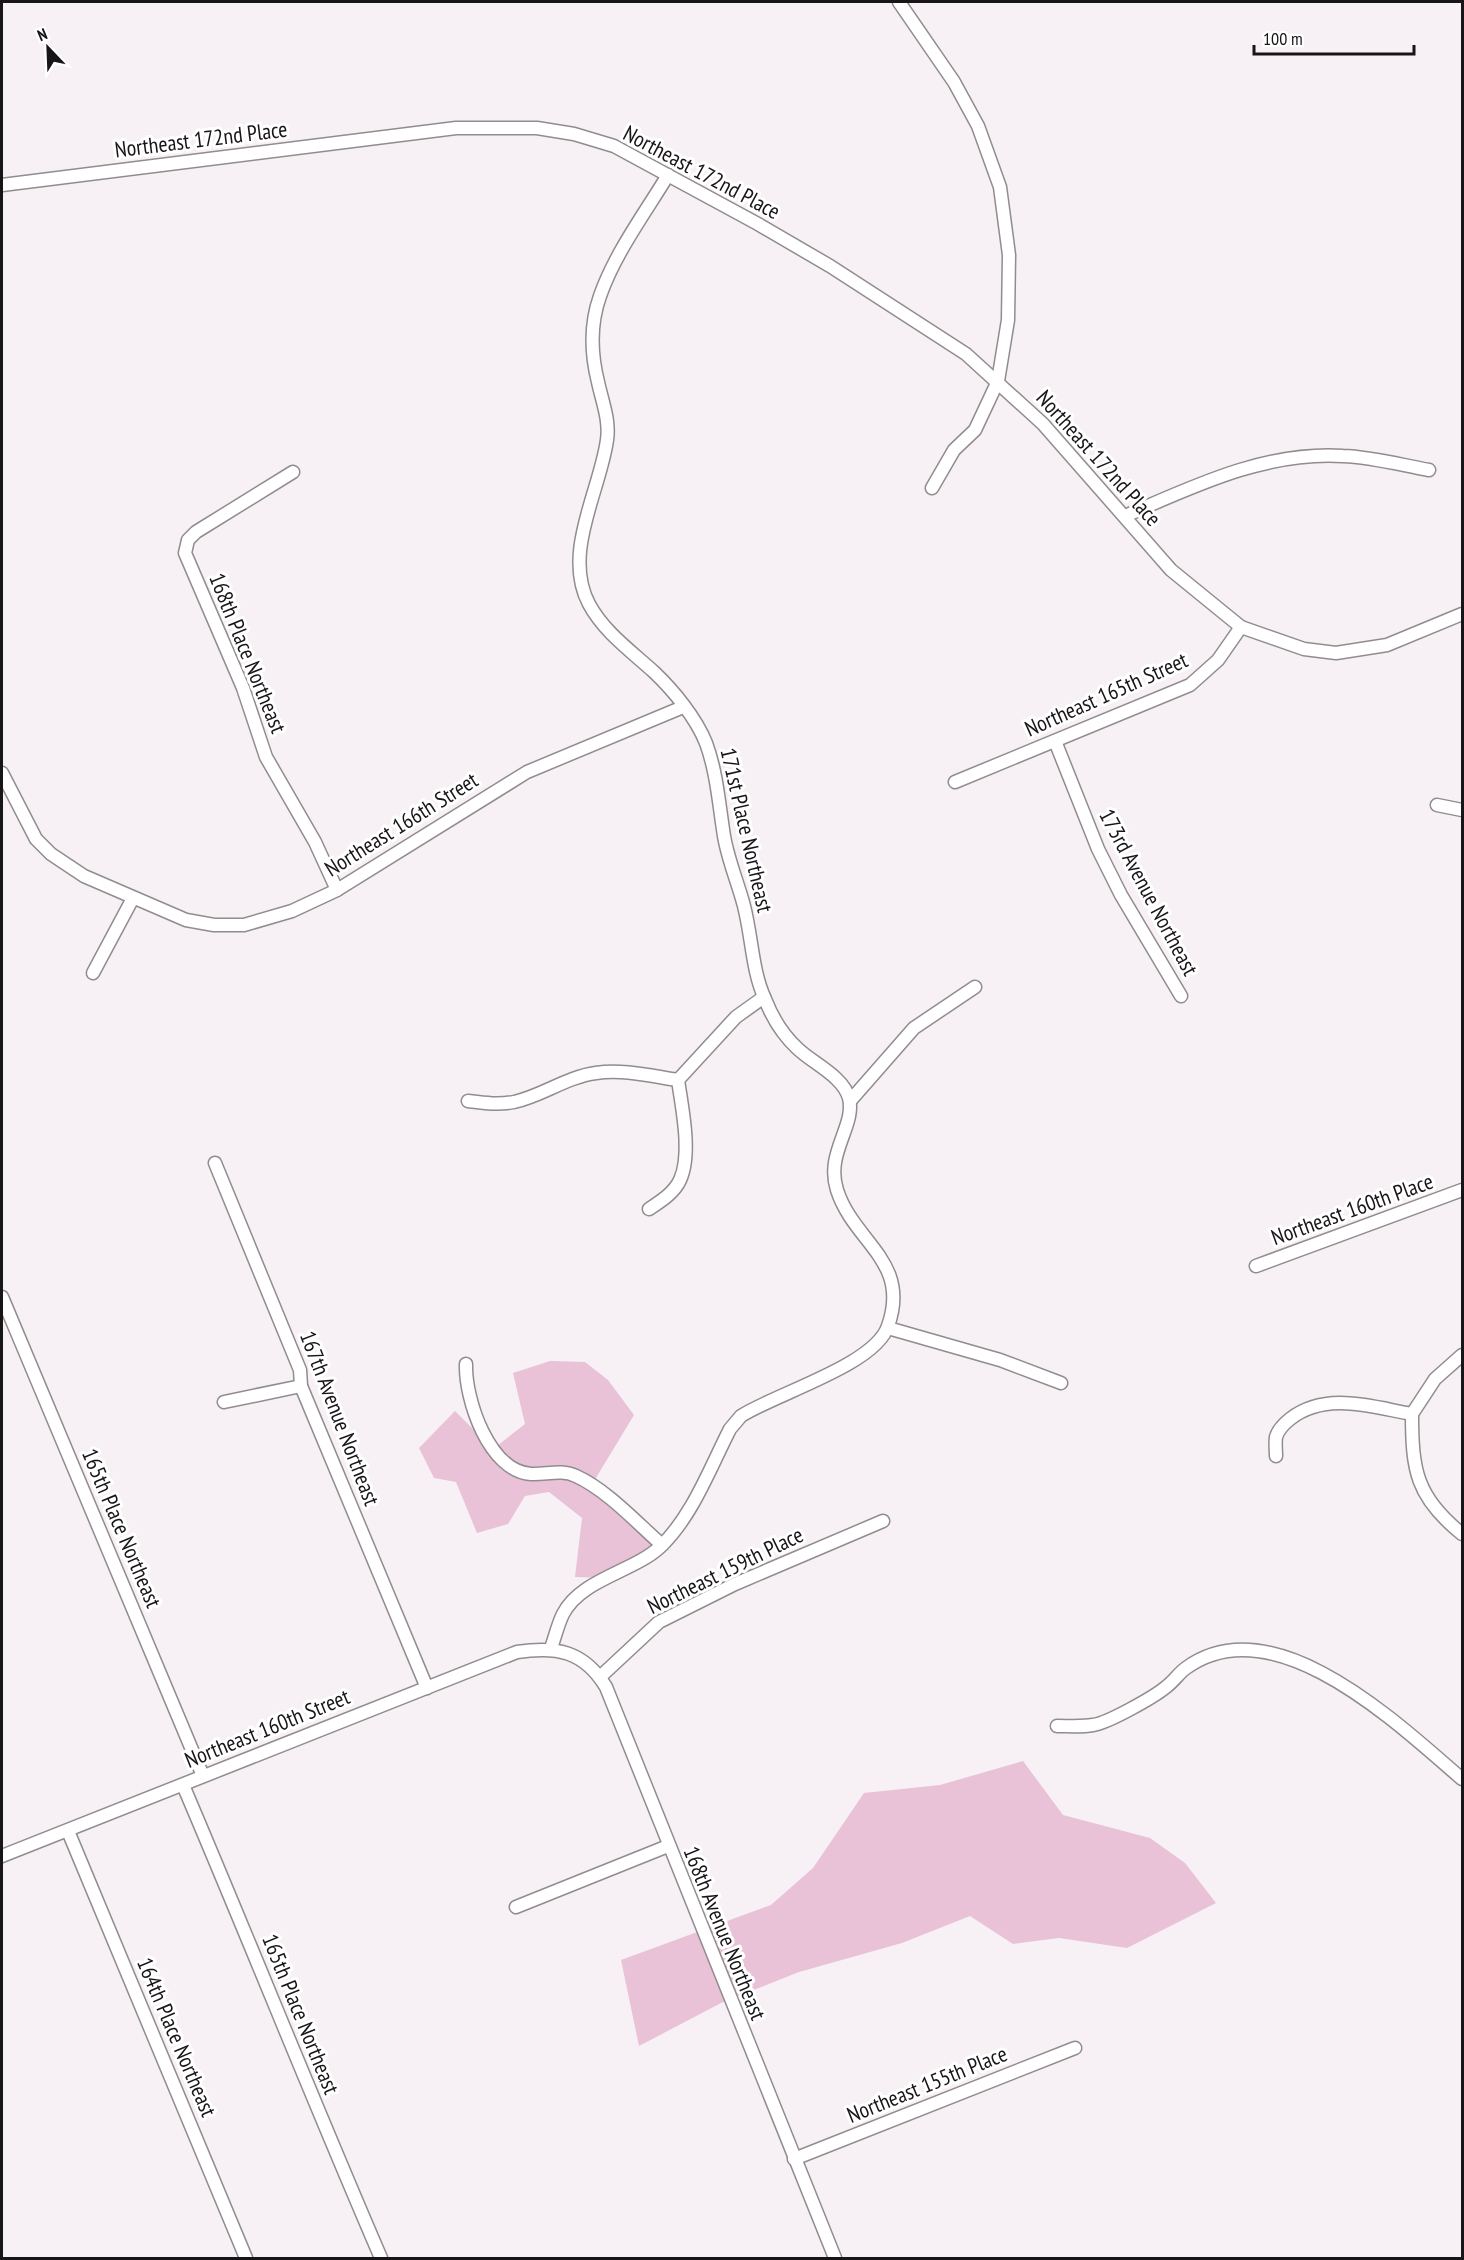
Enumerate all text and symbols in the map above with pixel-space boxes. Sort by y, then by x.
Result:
north arrow [18,18,78,78]
scale bar [1254,18,1414,56]
text: N [34,23,50,45]
text: 100 m [1263,27,1303,50]
street label: Northeast 172nd Place [113,115,289,163]
street label: Northeast 172nd Place [619,119,785,225]
street label: Northeast 172nd Place [1031,384,1167,532]
street label: 168th Place Northeast [203,569,293,737]
street label: Northeast 165th Street [1020,646,1192,742]
street label: 171st Place Northeast [714,745,780,915]
street label: Northeast 166th Street [319,766,483,882]
street label: 173rd Avenue Northeast [1093,804,1205,980]
street label: Northeast 160th Place [1267,1167,1437,1251]
street label: 167th Avenue Northeast [294,1327,386,1509]
street label: 165th Place Northeast [76,1444,168,1612]
street label: Northeast 159th Place [642,1520,808,1620]
street label: Northeast 160th Street [180,1682,354,1774]
street label: 168th Avenue Northeast [677,1842,773,2024]
street label: 165th Place Northeast [256,1930,346,2098]
street label: 164th Place Northeast [131,1953,223,2121]
street label: Northeast 155th Place [843,2039,1011,2129]

